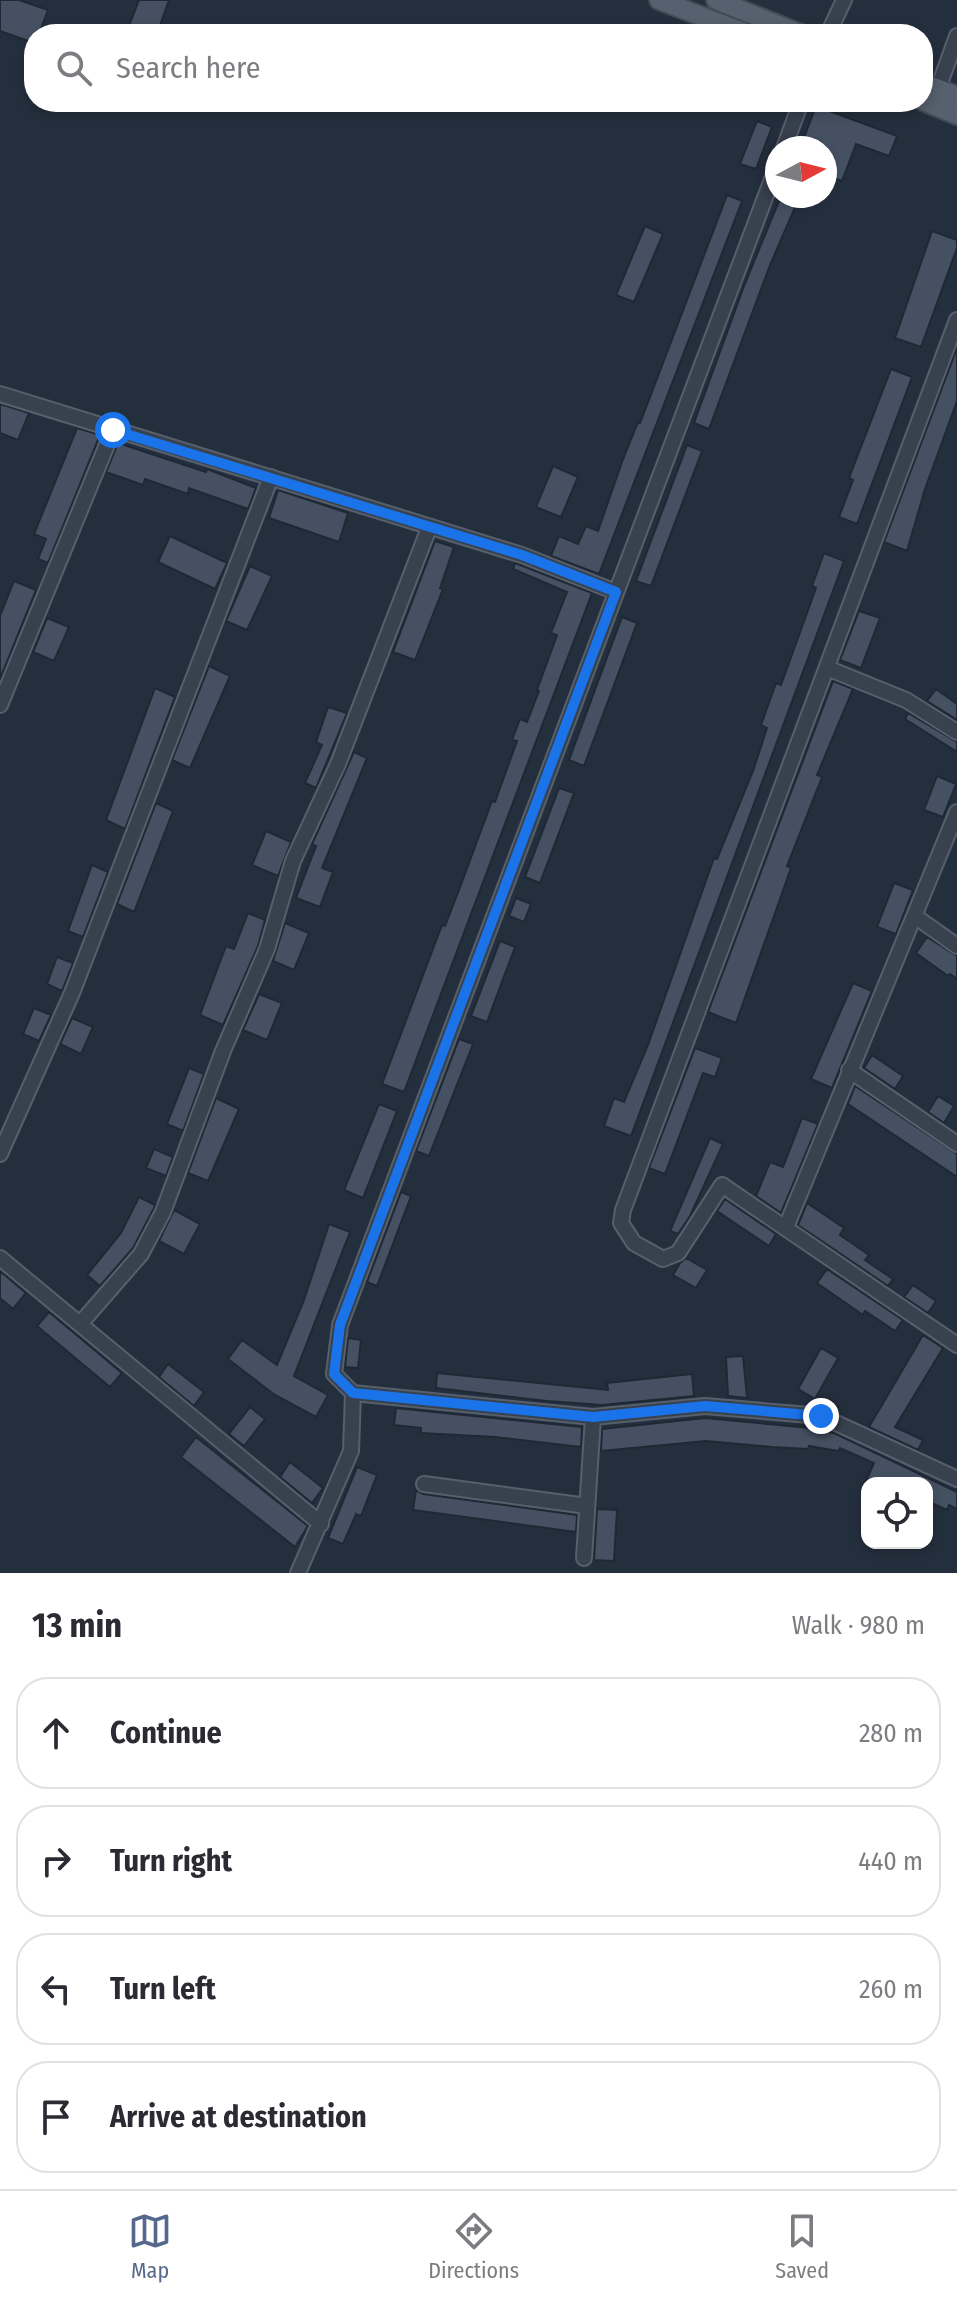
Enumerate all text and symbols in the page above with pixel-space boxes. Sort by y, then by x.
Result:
search box [24,24,933,112]
icon: search [52,46,96,90]
text: Search here [116,50,261,86]
north arrow [765,136,837,208]
route start [95,412,131,448]
route end [803,1398,839,1434]
map controls [861,1477,933,1549]
button: locate [861,1477,933,1549]
text: 13 min [32,1605,122,1646]
text: Walk · 980 m [792,1610,925,1641]
icon: ahead [34,1711,78,1755]
text: Continue [110,1715,222,1751]
text: 280 m [859,1718,923,1749]
icon: right [34,1839,78,1883]
text: Turn right [110,1843,232,1879]
text: 440 m [858,1846,923,1877]
icon: left [34,1967,78,2011]
text: Turn left [110,1971,216,2007]
text: 260 m [859,1974,923,2005]
icon: arrive [34,2095,78,2139]
text: Arrive at destination [110,2099,367,2135]
tab: Map [128,2209,172,2284]
tab: Directions [428,2209,519,2284]
tab: Saved [775,2209,829,2284]

